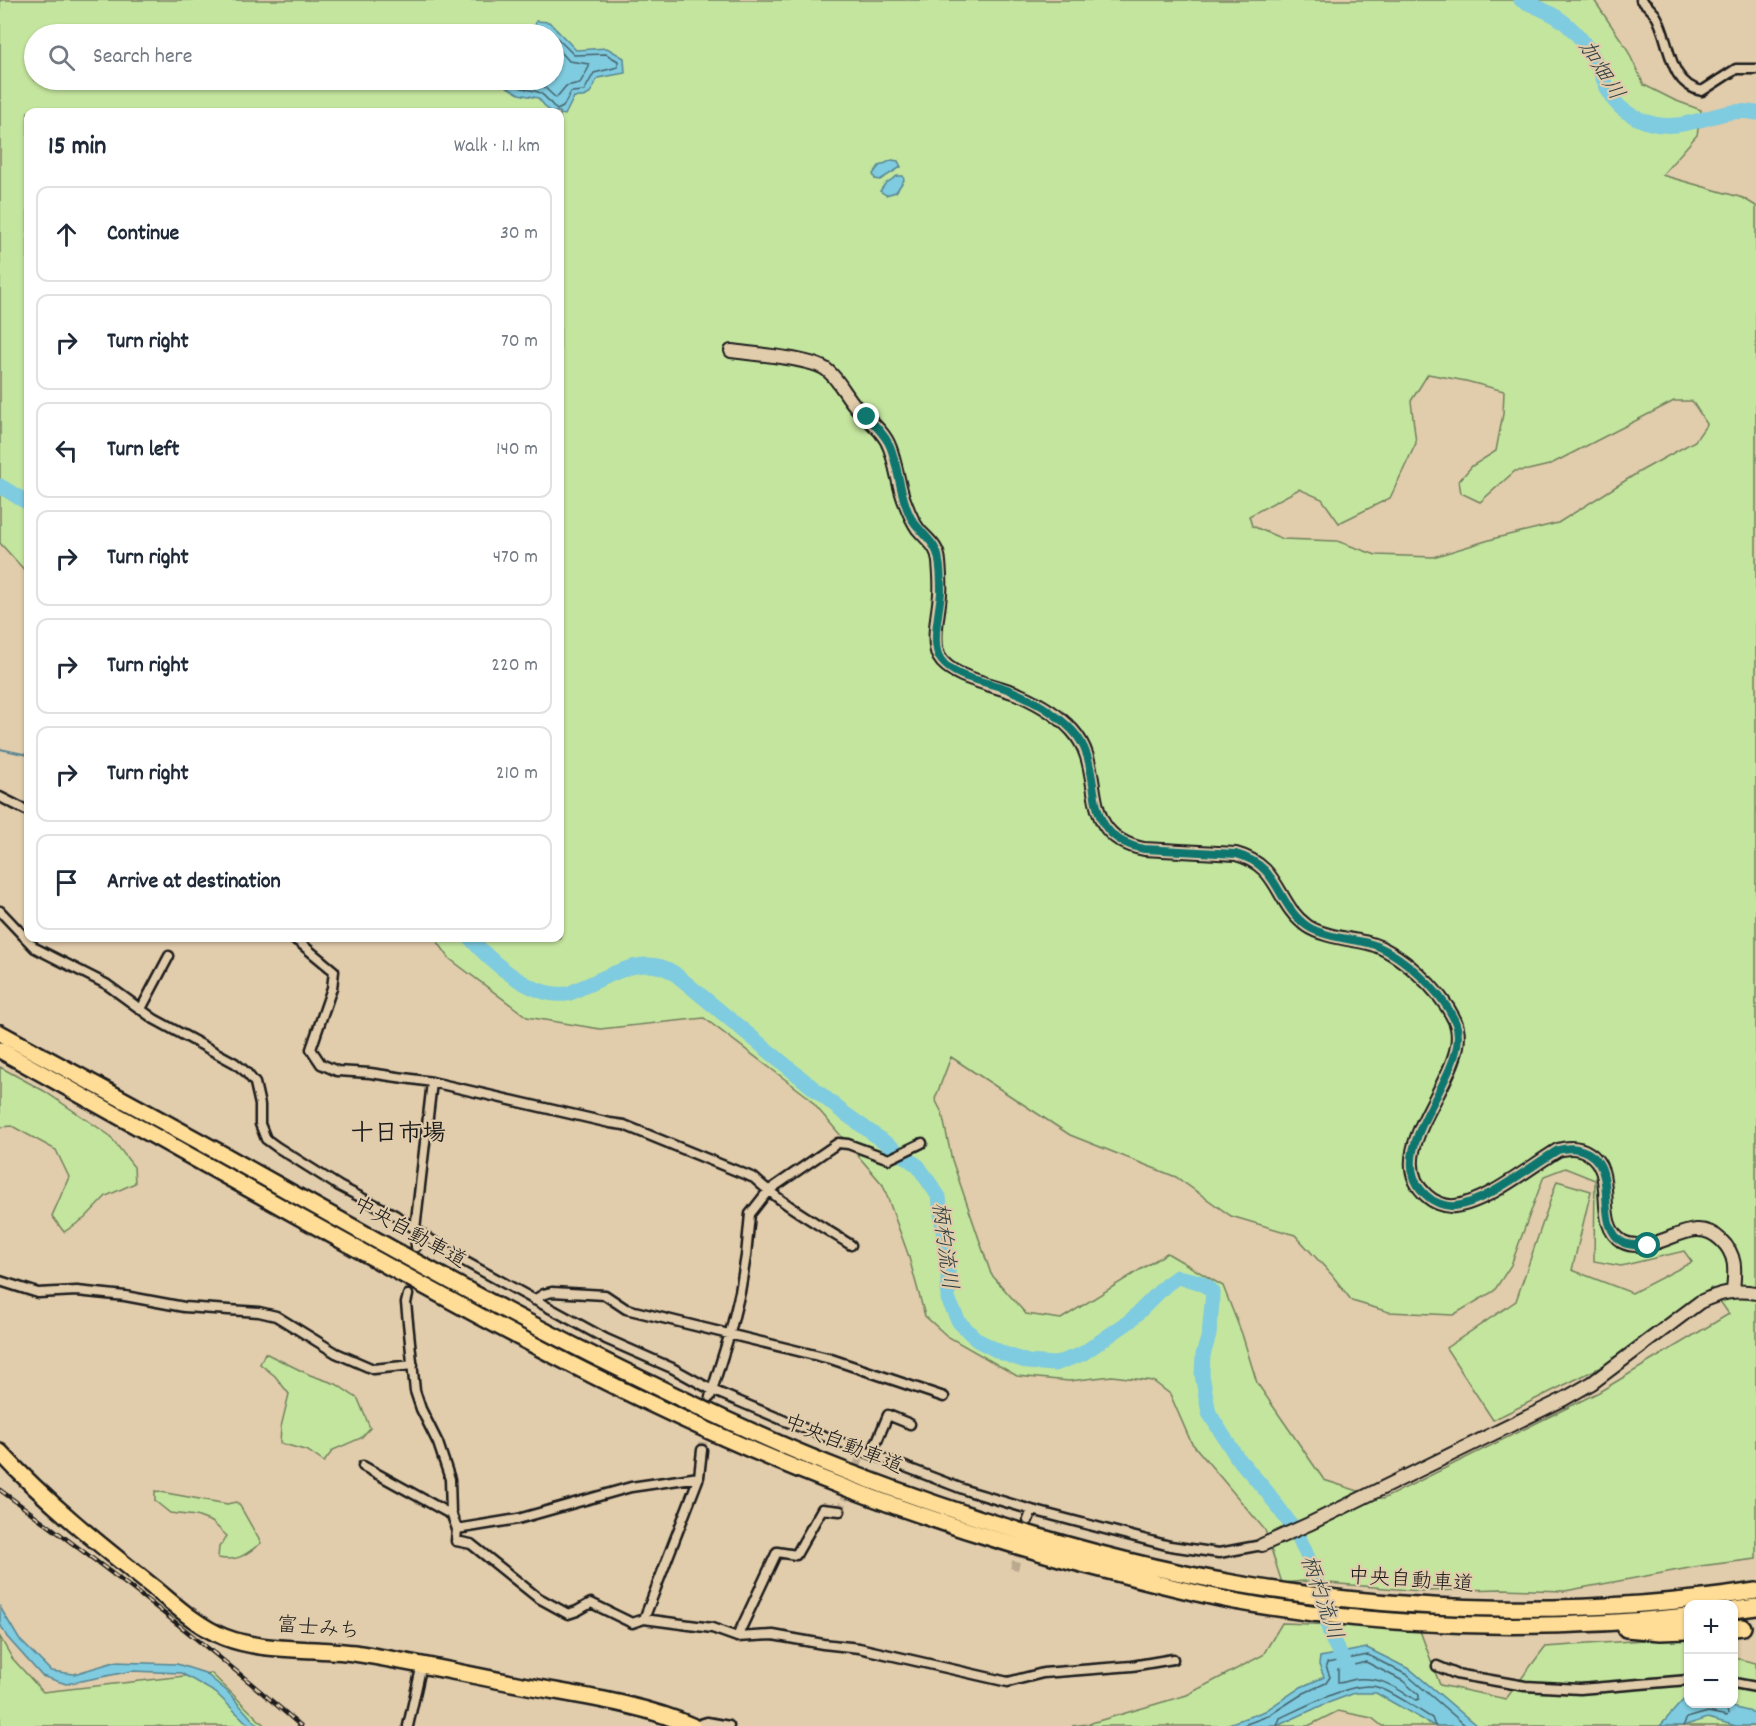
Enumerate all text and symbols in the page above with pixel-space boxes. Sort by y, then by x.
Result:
search box [24,24,564,90]
water label: 加畑川 [1569,35,1631,107]
icon: search [45,41,78,74]
text: Search here [93,42,192,73]
text: 15 min [48,129,106,166]
text: Walk · 1.1 km [454,133,540,161]
icon: ahead [50,218,83,251]
text: Continue [107,219,179,250]
text: 30 m [500,220,538,248]
icon: right [50,326,83,359]
text: Turn right [107,327,189,358]
text: 70 m [501,328,538,356]
route end [853,403,879,429]
icon: left [50,434,83,467]
text: Turn left [107,435,179,466]
text: 140 m [496,436,538,464]
icon: right [50,542,83,575]
text: Turn right [107,543,189,574]
text: 470 m [493,544,538,572]
icon: right [50,650,83,683]
text: Turn right [107,651,189,682]
text: 220 m [491,652,538,680]
icon: right [50,758,83,791]
text: Turn right [107,759,189,790]
text: 210 m [496,760,538,788]
icon: arrive [50,866,83,899]
text: Arrive at destination [107,867,281,898]
district label: 十日市場 [350,1118,446,1152]
street label: 中央自動車道 [347,1190,471,1278]
water label: 柄杓流川 [922,1200,964,1292]
route start [1634,1232,1660,1258]
street label: 中央自動車道 [779,1408,907,1484]
water label: 柄杓流川 [1291,1551,1349,1645]
street label: 中央自動車道 [1347,1563,1475,1601]
map controls [1684,1600,1738,1708]
button: + [1684,1600,1738,1654]
street label: 富士みち [275,1611,361,1649]
button: − [1684,1654,1738,1708]

